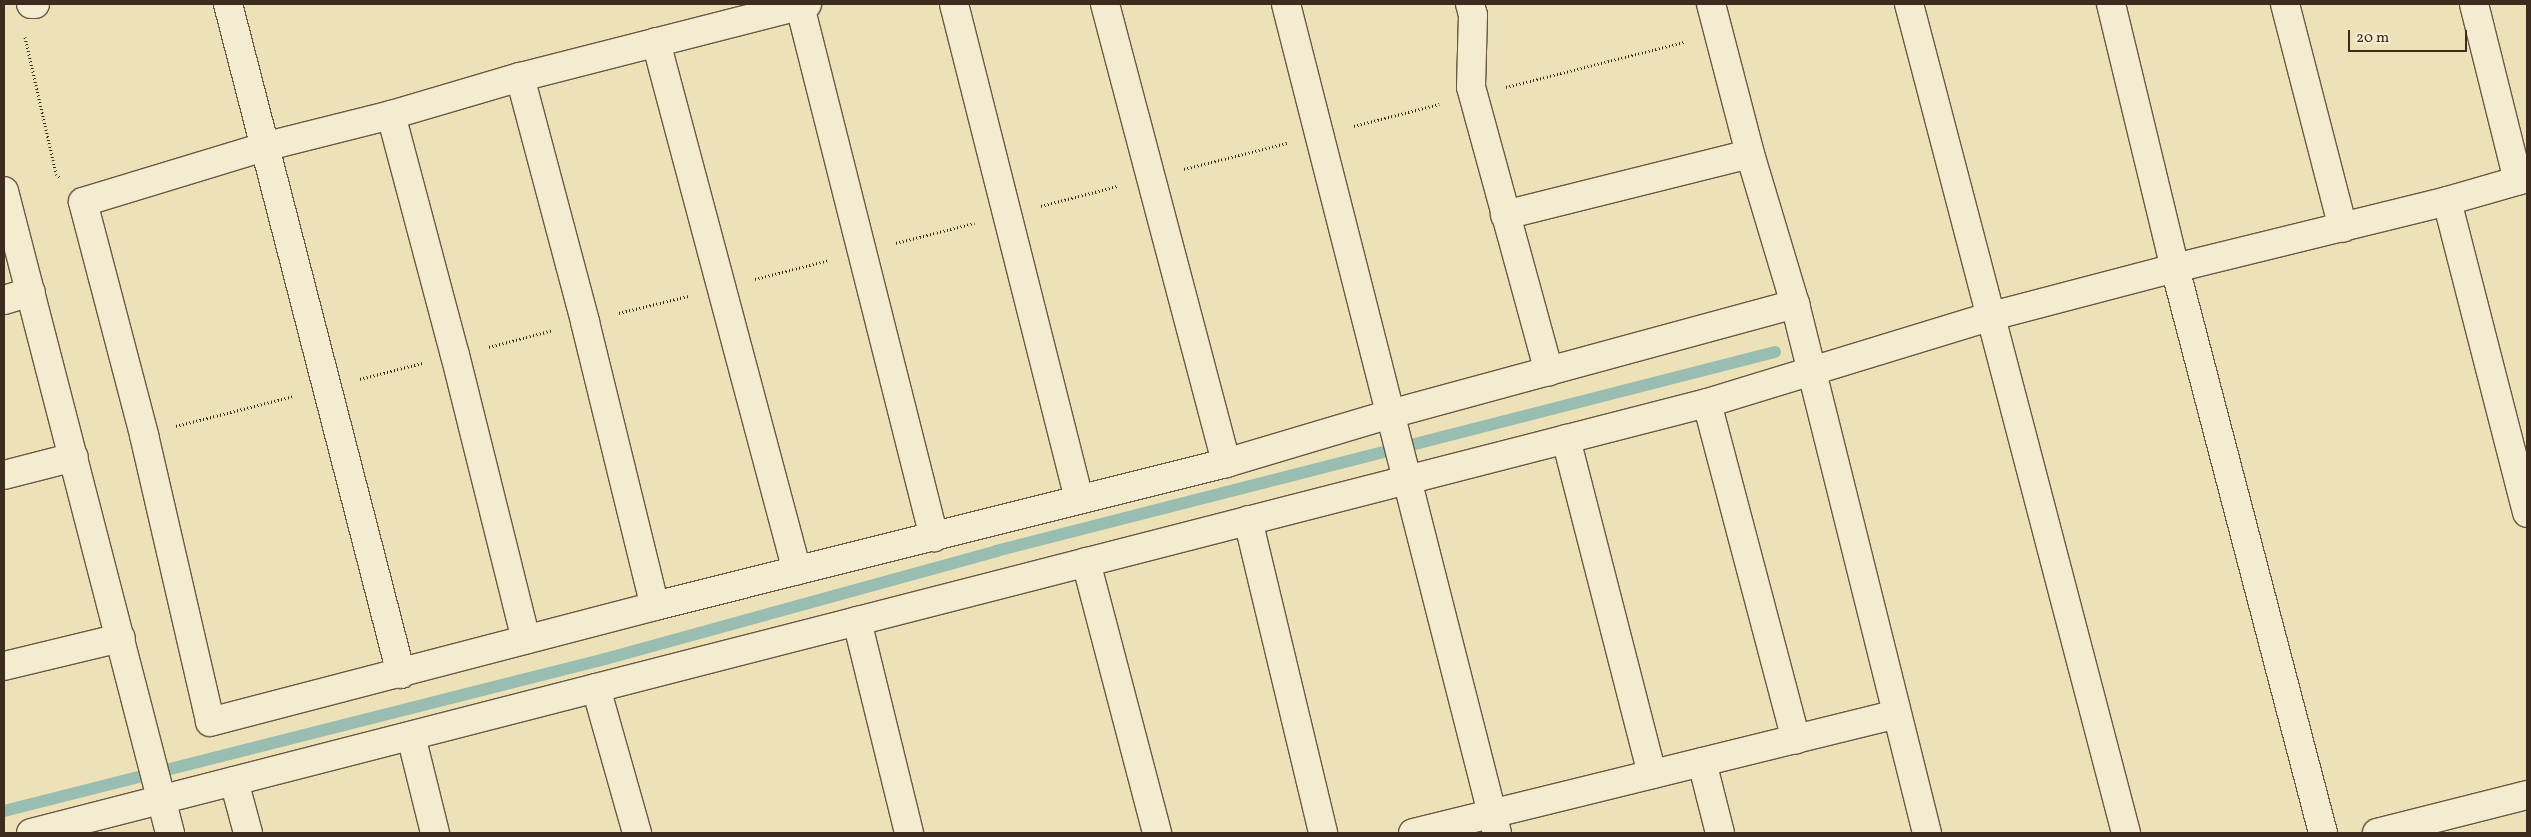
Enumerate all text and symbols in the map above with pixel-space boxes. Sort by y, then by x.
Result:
scale bar [2351,20,2470,52]
text: 20 m [2356,28,2389,49]

